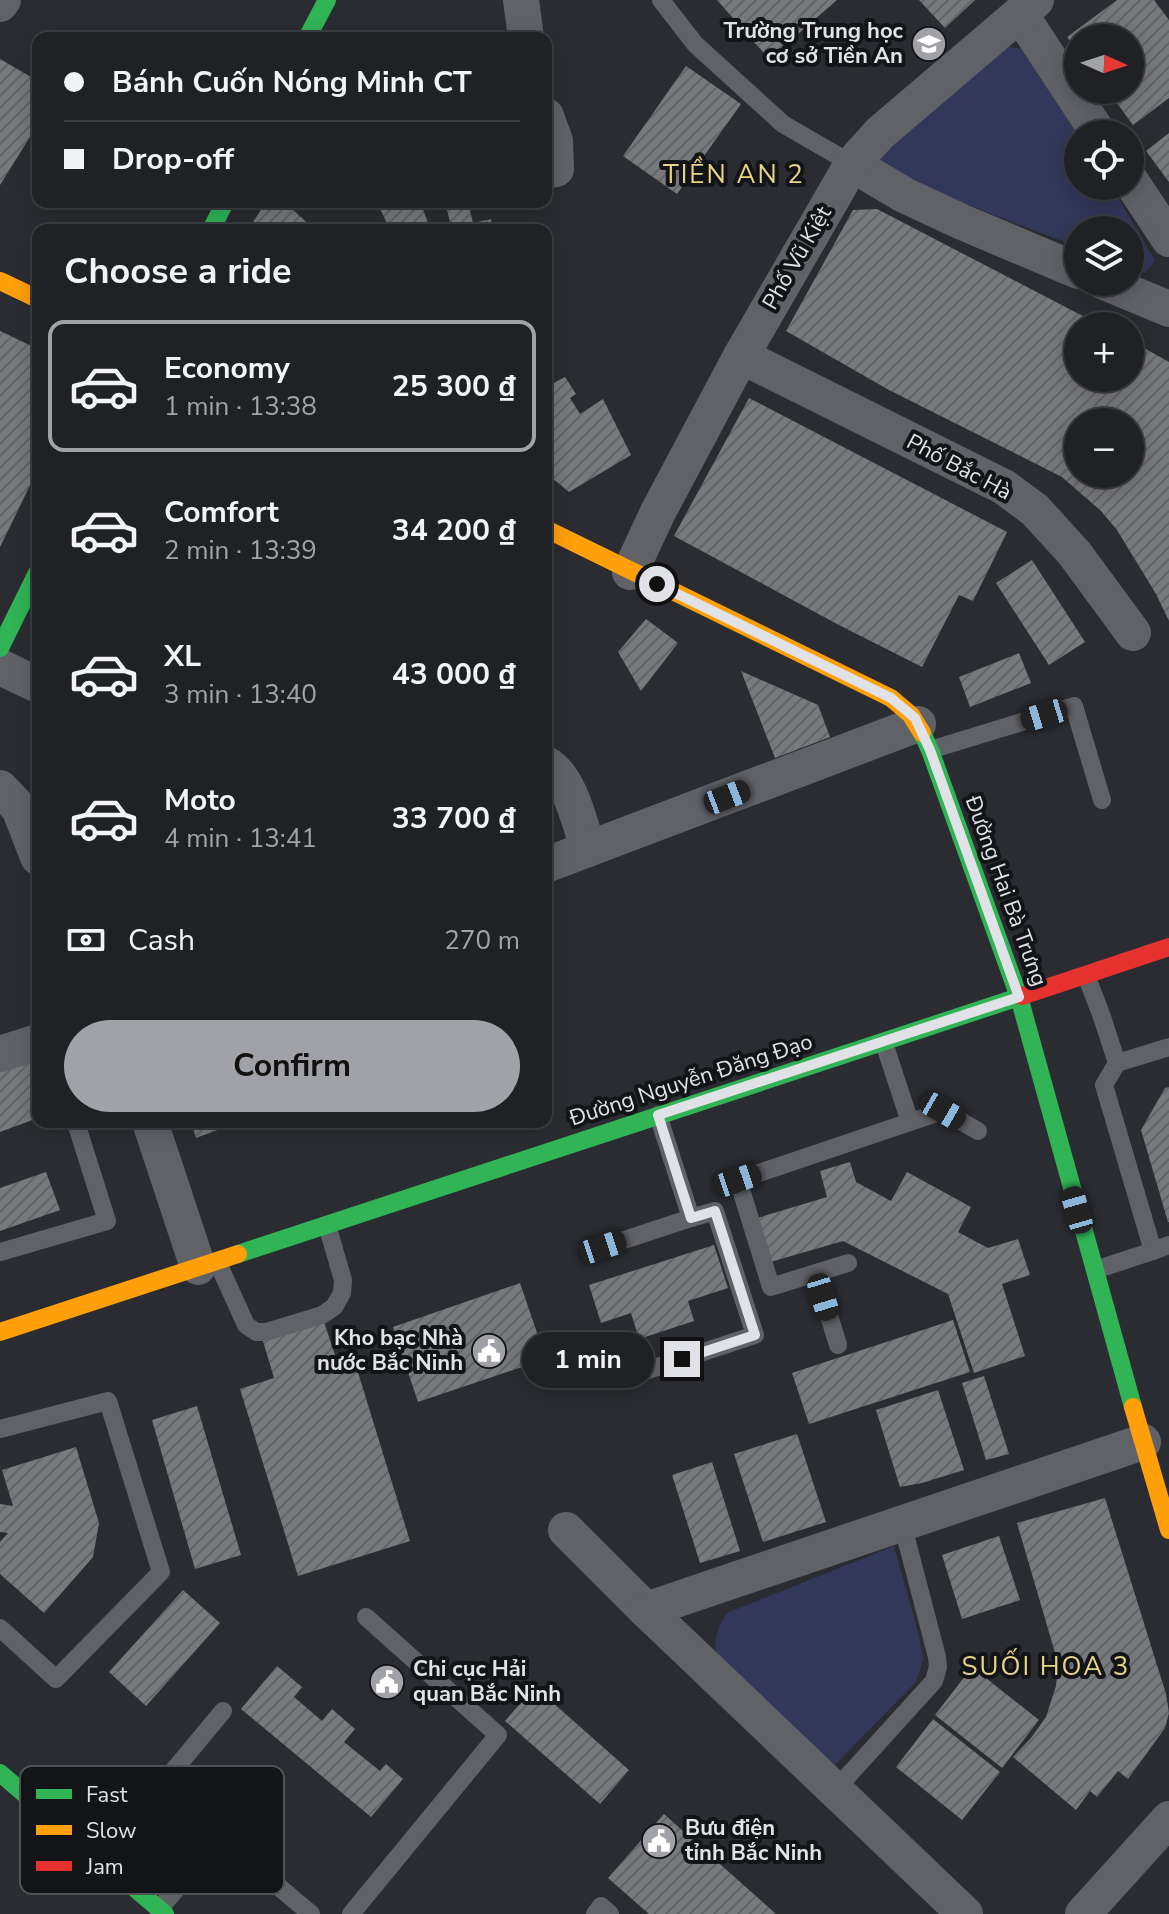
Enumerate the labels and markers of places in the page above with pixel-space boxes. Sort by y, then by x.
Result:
place label: Trường Trung học cơ sở Tiền An [724,16,904,71]
school or university icon: Trường Trung học cơ sở Tiền An [910,25,948,63]
place label: Kho bạc Nhà nước Bắc Ninh [317,1323,463,1378]
public building icon: Kho bạc Nhà nước Bắc Ninh [470,1332,508,1370]
place label: Chi cục Hải quan Bắc Ninh [413,1654,561,1709]
public building icon: Chi cục Hải quan Bắc Ninh [368,1663,406,1701]
place label: Bưu điện tỉnh Bắc Ninh [685,1813,822,1868]
public building icon: Bưu điện tỉnh Bắc Ninh [640,1822,678,1860]

